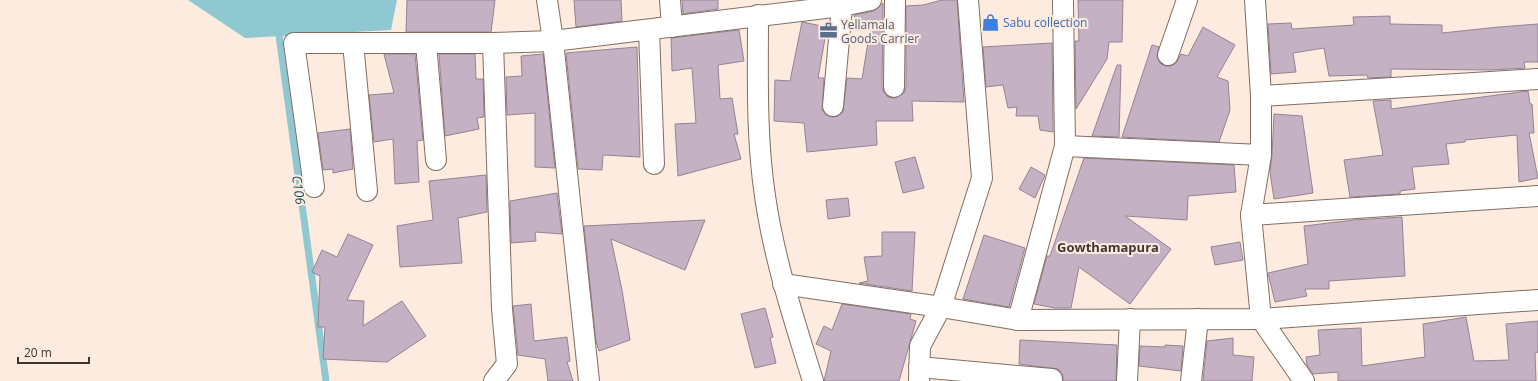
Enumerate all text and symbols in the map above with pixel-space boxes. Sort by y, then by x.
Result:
shop icon: Sabu collection [980,12,1000,32]
place label: Sabu collection [1003,14,1087,31]
place label: Yellamala Goods Carrier [841,16,919,47]
office icon: Yellamala Goods Carrier [818,21,838,41]
water label: C106 [288,174,310,207]
district label: Gowthamapura [1057,238,1159,256]
scale bar [18,339,89,365]
text: 20 m [24,344,52,361]

